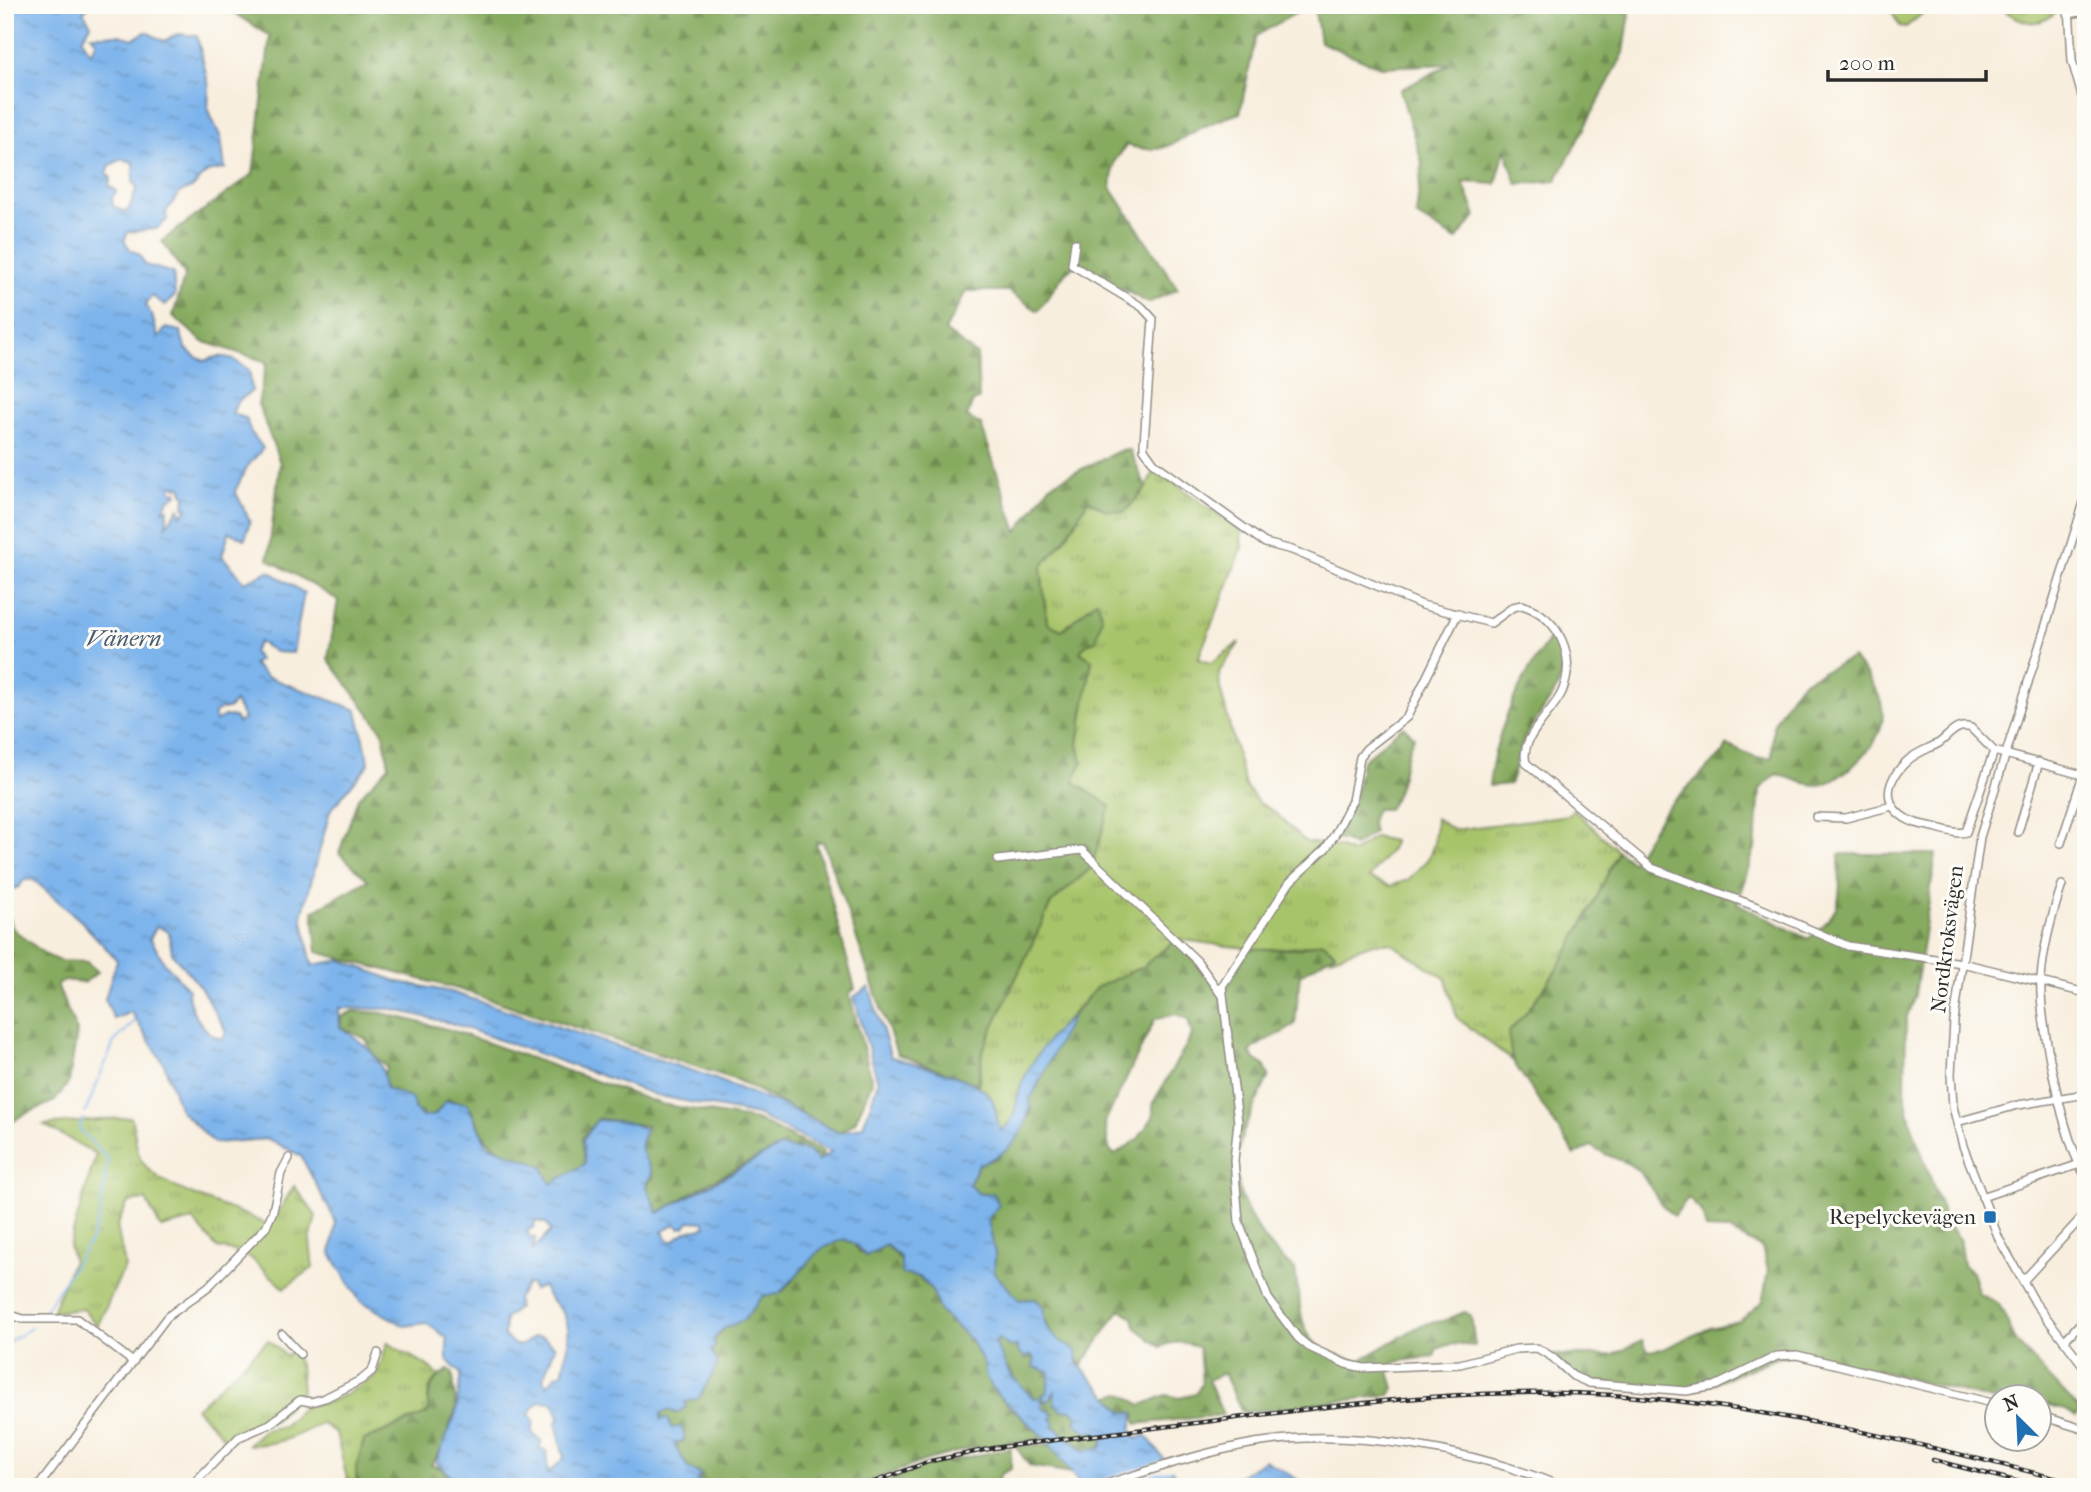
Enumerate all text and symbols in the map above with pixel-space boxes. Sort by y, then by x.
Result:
scale bar [1828,38,1986,82]
text: 200 m [1839,51,1895,75]
water label: Vänern [86,625,162,652]
street label: Nordkroksvägen [1926,864,1968,1014]
place label: Repelyckevägen [1829,1205,1976,1229]
marker: Repelyckevägen [1982,1209,1998,1225]
north arrow [1982,1384,2052,1454]
text: N [2000,1390,2023,1416]

